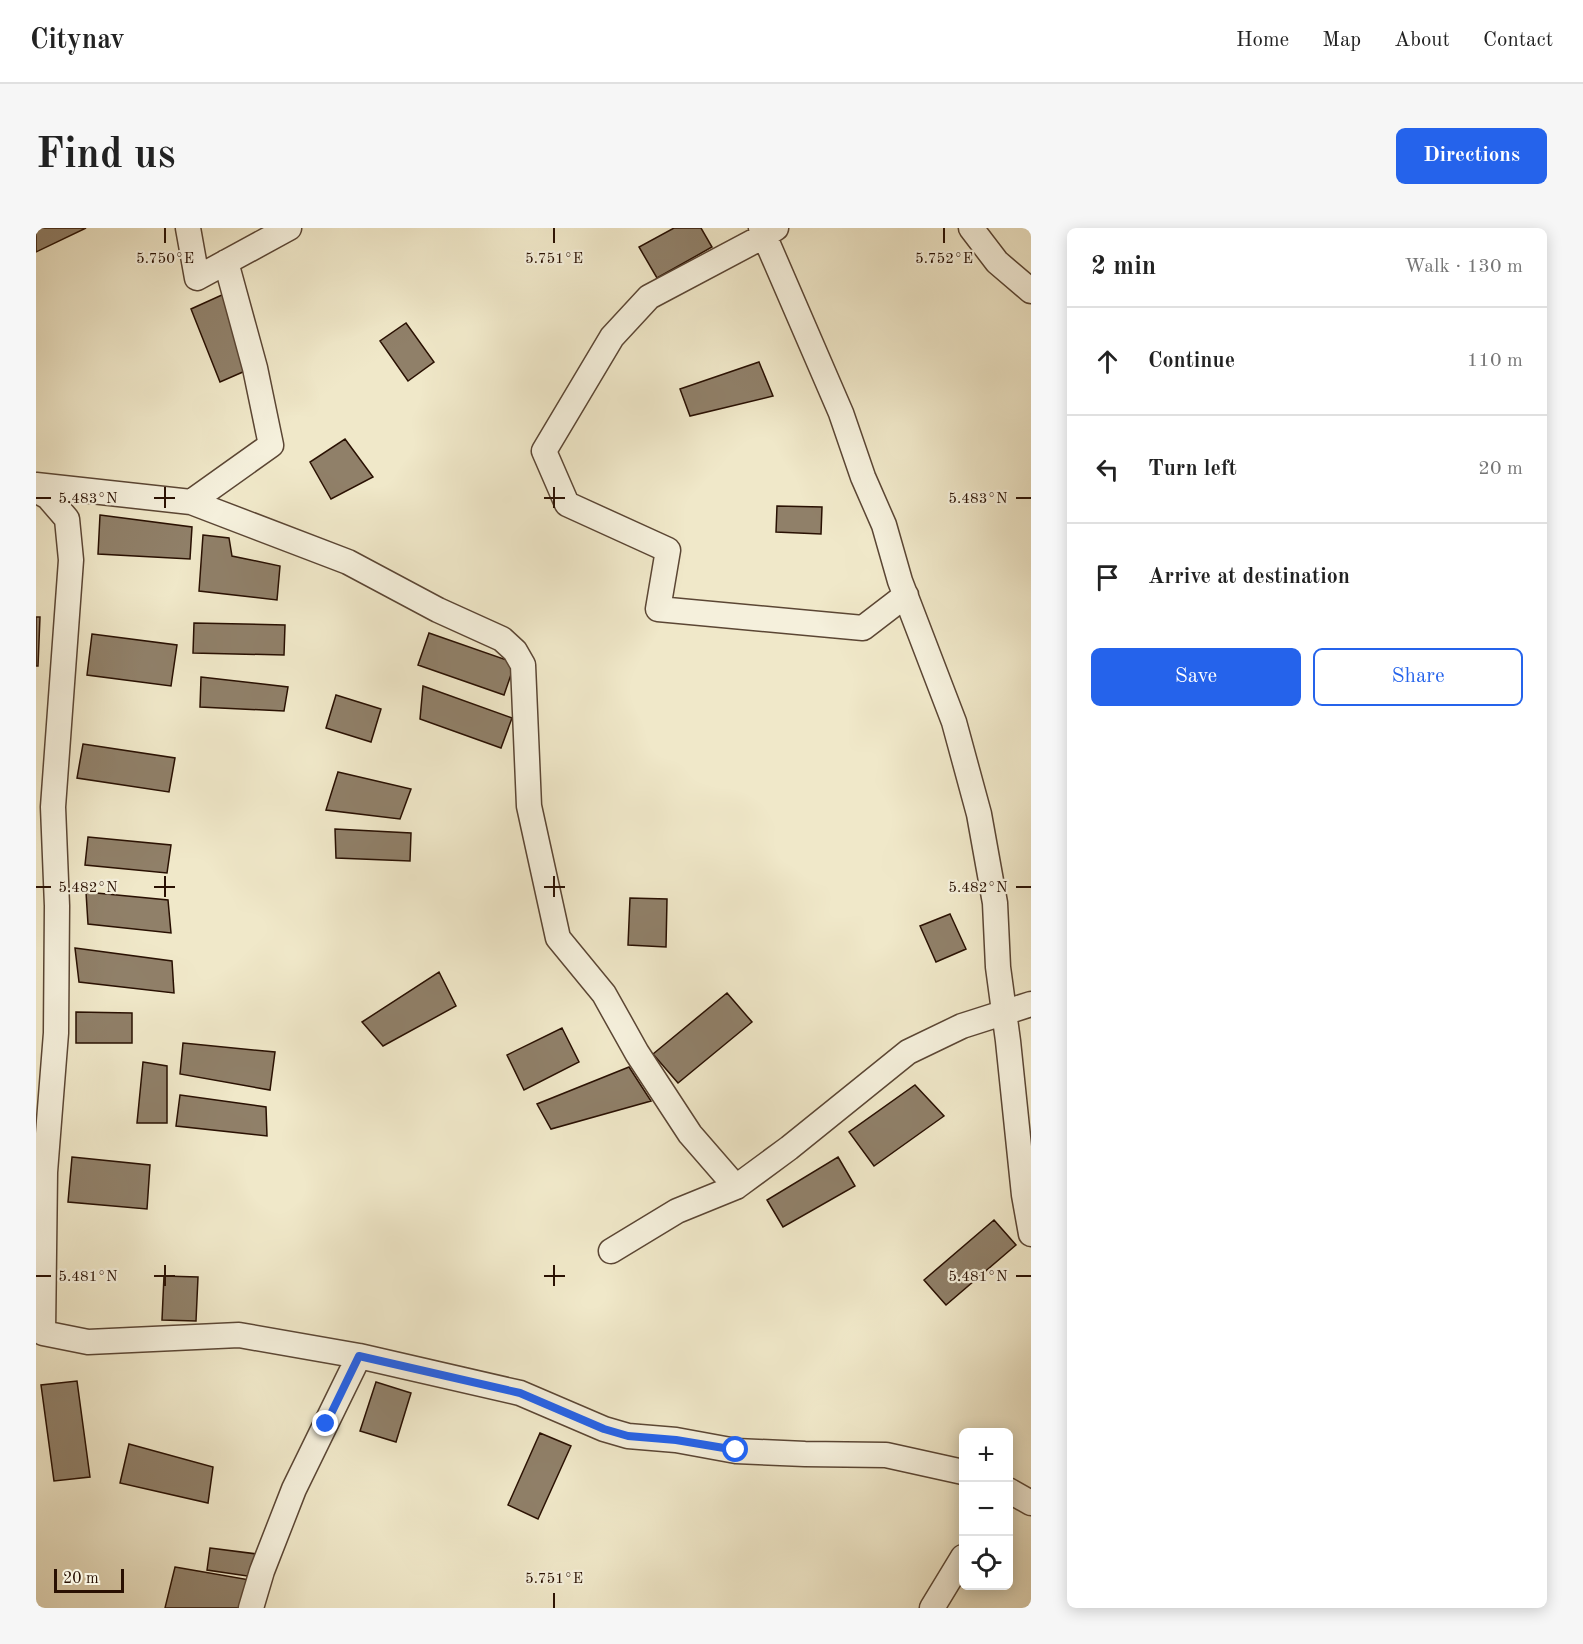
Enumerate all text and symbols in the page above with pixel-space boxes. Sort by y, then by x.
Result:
text: Citynav [30,27,125,55]
text: Home [1236,30,1289,51]
text: Map [1322,30,1361,51]
text: About [1394,30,1450,51]
text: Contact [1483,30,1553,51]
button: Directions [1396,128,1547,184]
text: Find us [36,135,175,177]
text: 5.750°E [136,252,194,267]
text: 5.751°E [525,252,583,267]
text: 5.752°E [915,252,973,267]
text: 2 min [1091,254,1156,280]
text: Walk · 130 m [1404,257,1523,277]
icon: ahead [1091,345,1124,378]
text: Continue [1148,350,1235,372]
text: 110 m [1467,351,1523,371]
icon: left [1091,453,1124,486]
text: Turn left [1148,458,1237,480]
text: 20 m [1478,459,1523,479]
text: 5.483°N [58,492,118,507]
text: 5.483°N [948,492,1008,507]
icon: arrive [1091,561,1124,594]
text: Arrive at destination [1148,566,1350,588]
button: Save [1091,648,1301,706]
button: Share [1313,648,1523,706]
text: 5.482°N [58,881,118,896]
text: 5.482°N [948,881,1008,896]
text: 5.481°N [58,1270,118,1285]
text: 5.481°N [948,1270,1008,1285]
route end [312,1410,338,1436]
map controls [959,1428,1013,1590]
button: + [959,1428,1013,1482]
route start [722,1436,748,1462]
button: − [959,1482,1013,1536]
button: locate [959,1536,1013,1590]
scale bar [54,1566,124,1594]
text: 20 m [63,1571,99,1587]
text: 5.751°E [525,1572,583,1587]

